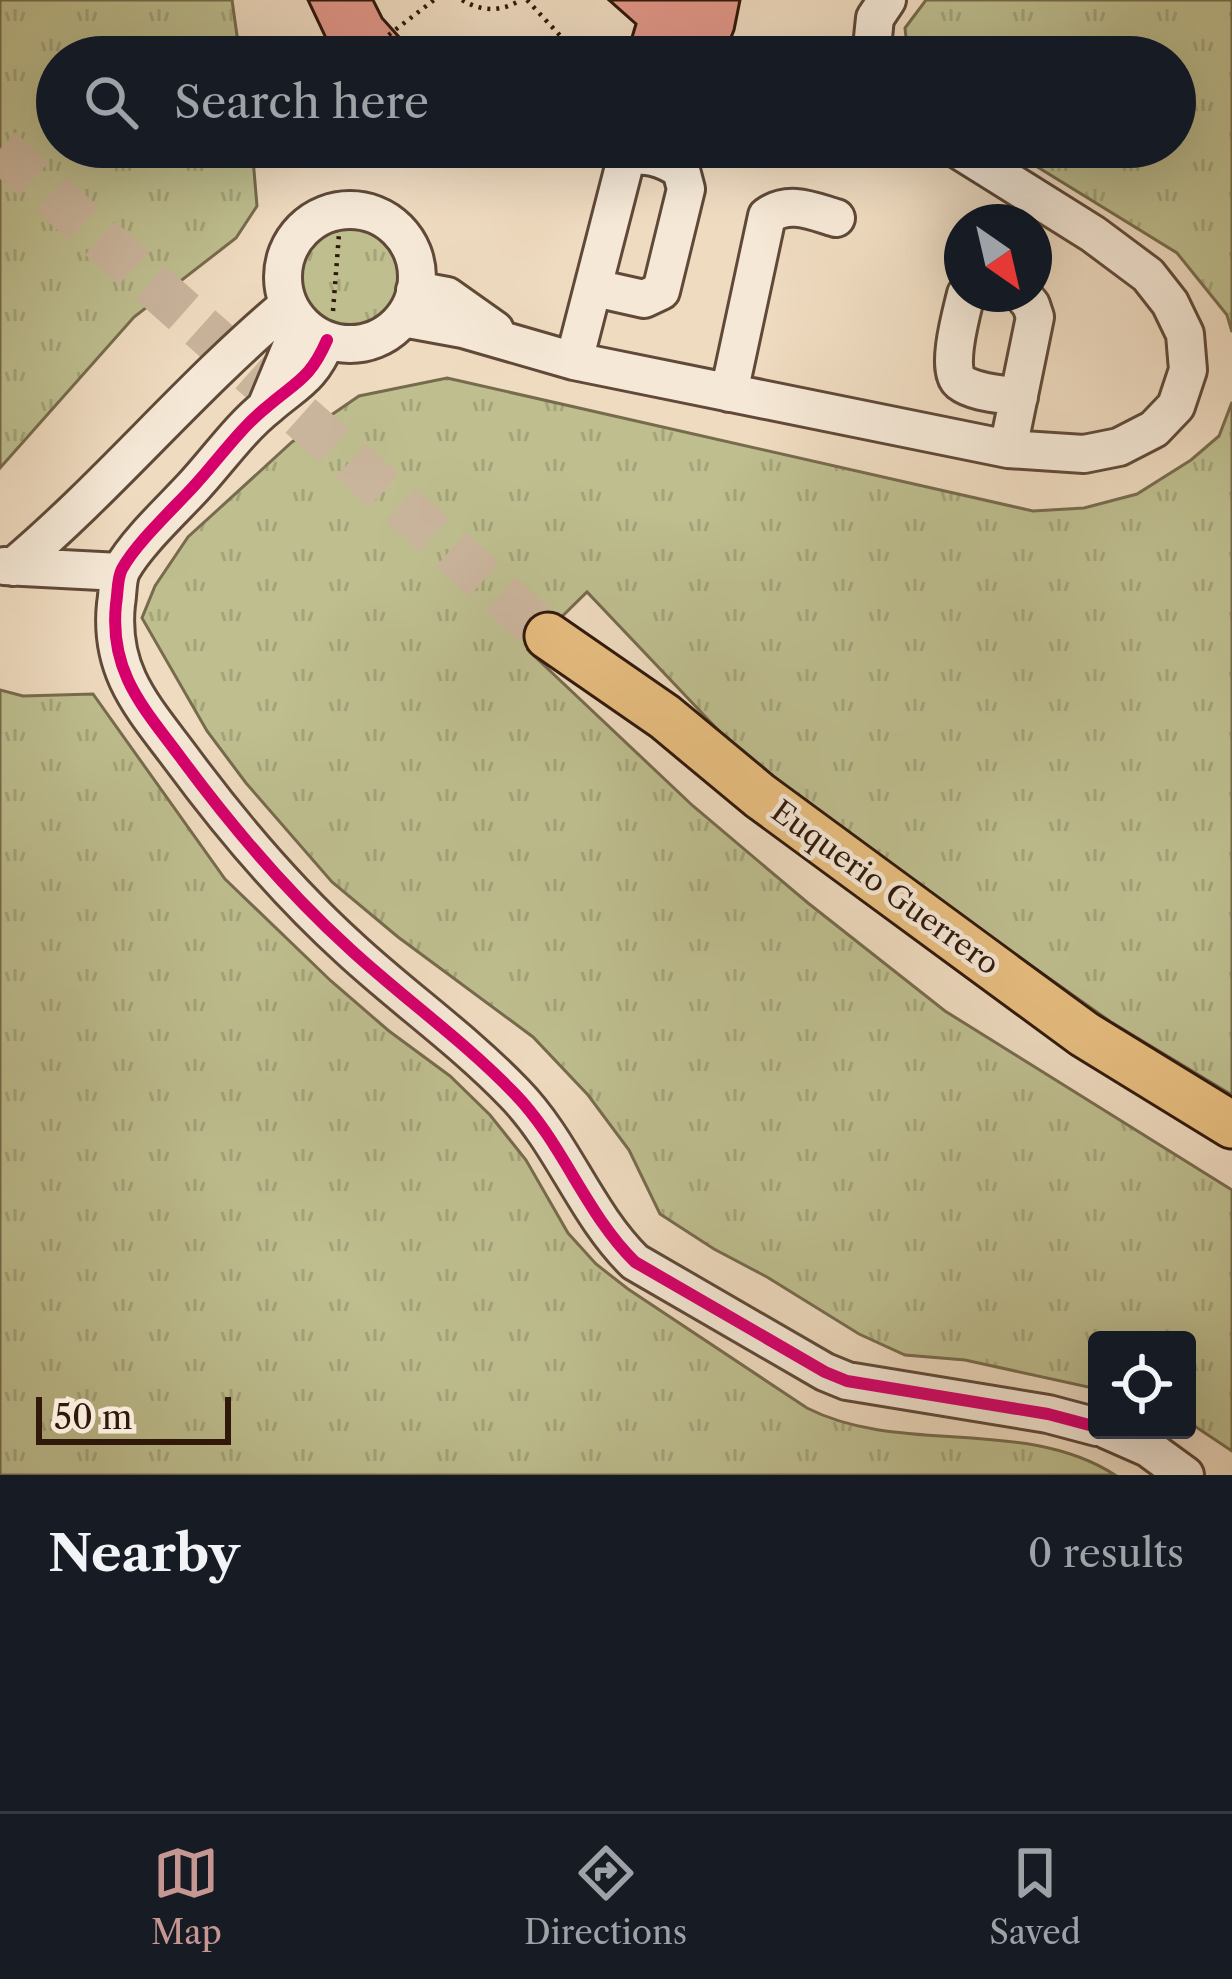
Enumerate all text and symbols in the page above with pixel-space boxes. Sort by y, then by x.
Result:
search box [36,36,1196,168]
icon: search [78,69,144,135]
text: Search here [174,74,429,130]
north arrow [944,204,1052,312]
street label: Euquerio Guerrero [764,793,1006,983]
map controls [1088,1331,1196,1439]
button: locate [1088,1331,1196,1439]
scale bar [36,1391,231,1444]
text: 50 m [54,1397,132,1438]
text: Nearby [48,1522,240,1584]
text: 0 results [1028,1529,1184,1577]
tab: Map [151,1840,222,1953]
tab: Directions [524,1840,687,1953]
tab: Saved [989,1840,1081,1953]

